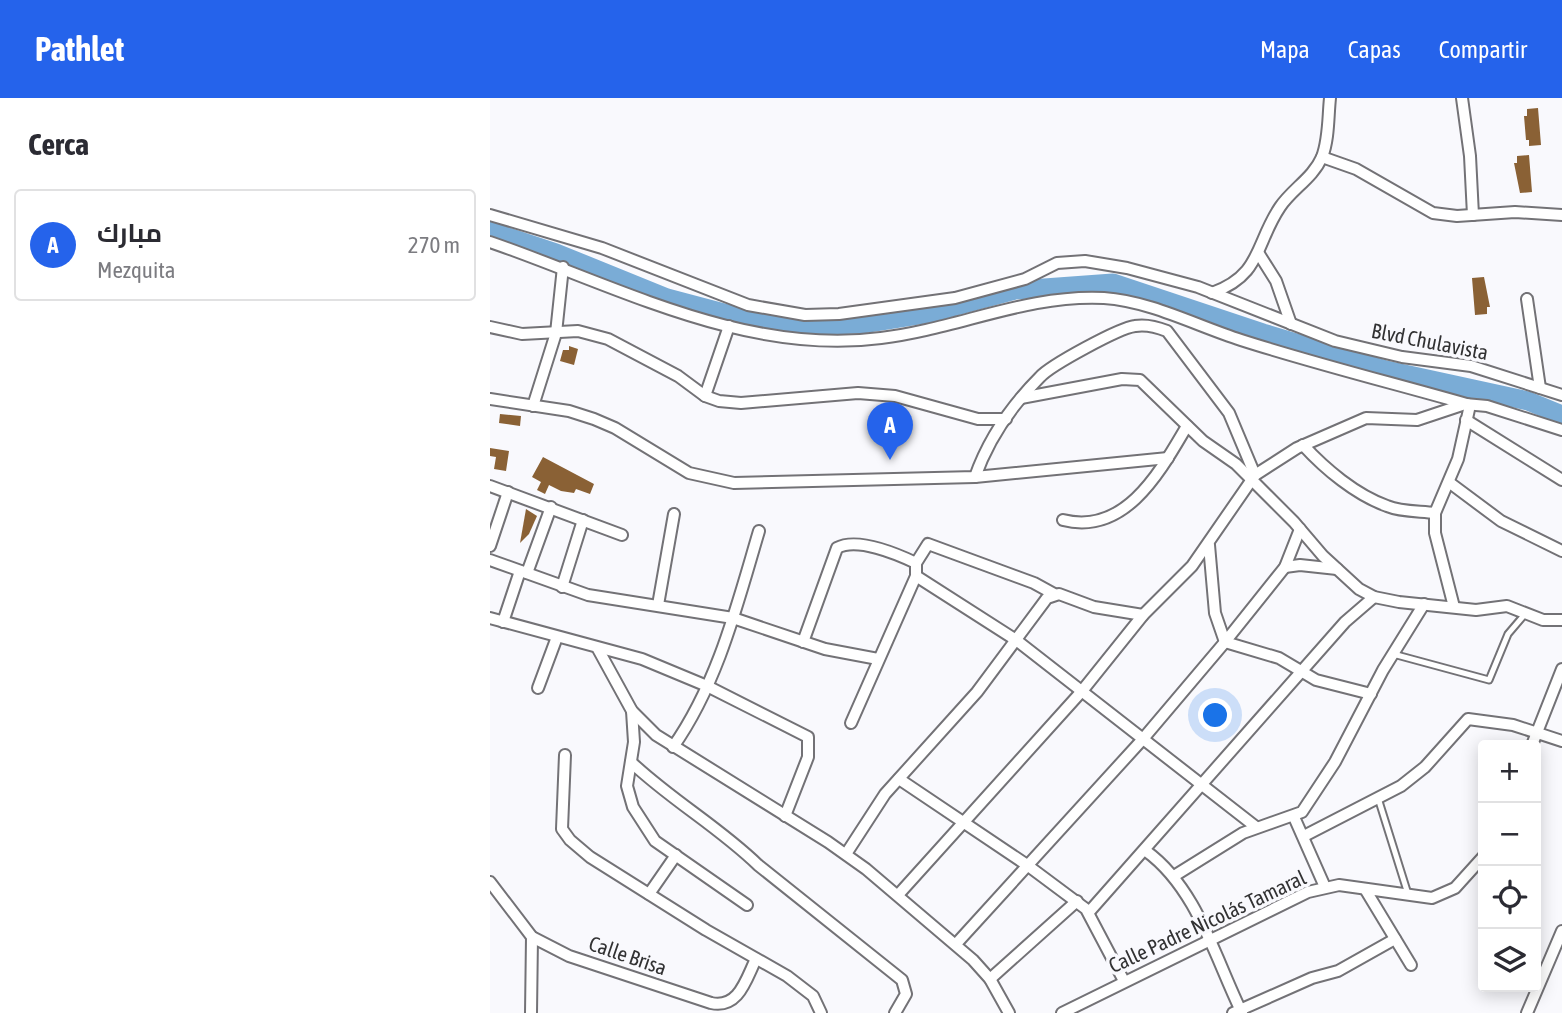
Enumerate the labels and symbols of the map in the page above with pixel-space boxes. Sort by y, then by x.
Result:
street label: Blvd Chulavista [1370,318,1490,364]
pin: A [867,402,913,460]
your location [1198,698,1232,732]
street label: Calle Padre Nicolás Tamaral [1105,865,1310,977]
street label: Calle Brisa [586,931,670,979]

